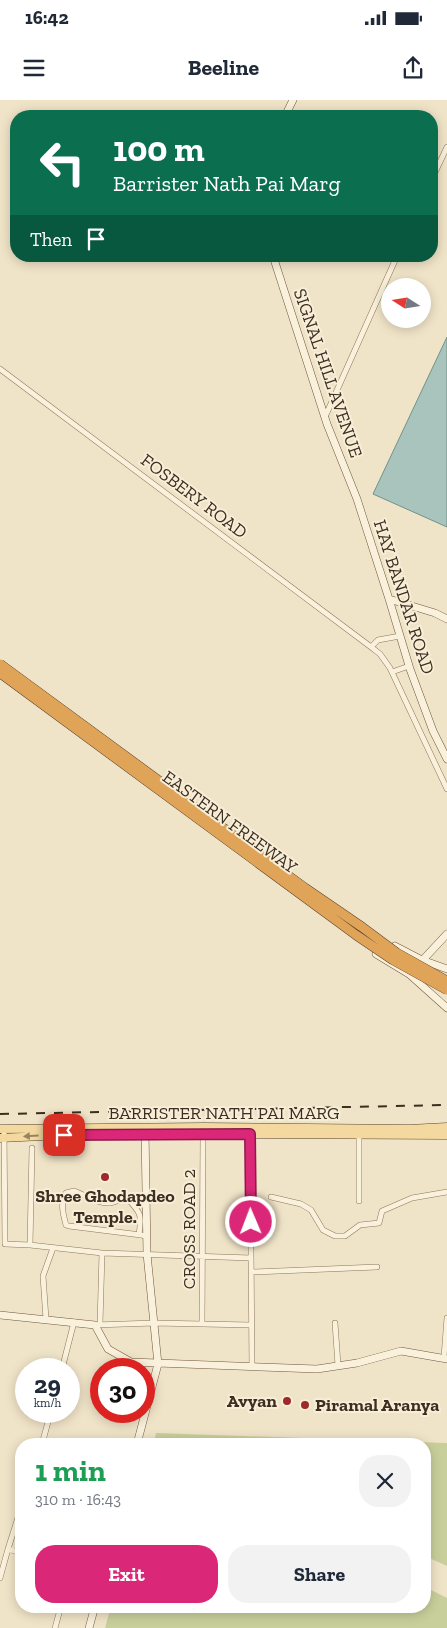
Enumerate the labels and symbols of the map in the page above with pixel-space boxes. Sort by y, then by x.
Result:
north arrow [381,278,431,328]
street label: SIGNAL HILL AVENUE [289,286,367,460]
street label: FOSBERY ROAD [137,449,251,543]
street label: HAY BANDAR ROAD [369,517,439,677]
street label: EASTERN FREEWAY [158,766,302,878]
street label: BARRISTER NATH PAI MARG [108,1102,340,1124]
pin [43,1114,85,1156]
one-way arrow [23,1133,39,1141]
street label: CROSS ROAD 2 [178,1169,200,1289]
marker: Shree Ghodapdeo Temple. [99,1171,111,1183]
place label: Shree Ghodapdeo Temple. [35,1185,175,1228]
position arrow [224,1195,276,1247]
speed limit sign: 30 [90,1358,155,1423]
place label: Avyan [227,1390,277,1412]
place label: Piramal Aranya [315,1394,439,1416]
marker: Avyan [281,1395,293,1407]
marker: Piramal Aranya [299,1399,311,1411]

